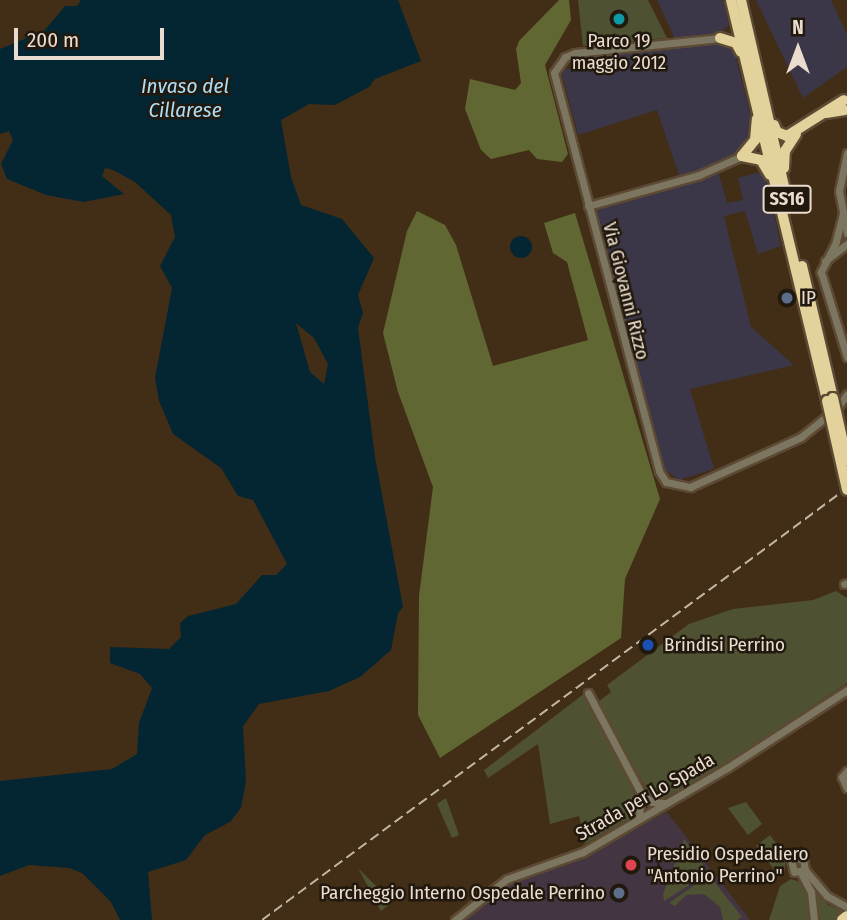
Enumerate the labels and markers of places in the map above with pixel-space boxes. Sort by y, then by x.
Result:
marker: Parco 19 maggio 2012 [611,11,627,27]
place label: Parco 19 maggio 2012 [572,30,666,74]
place label: IP [801,287,816,309]
marker: IP [779,290,795,306]
place label: Brindisi Perrino [664,634,785,656]
marker: Brindisi Perrino [638,635,658,655]
place label: Presidio Ospedaliero "Antonio Perrino" [647,843,808,887]
marker: Presidio Ospedaliero "Antonio Perrino" [621,855,641,875]
place label: Parcheggio Interno Ospedale Perrino [320,882,605,904]
marker: Parcheggio Interno Ospedale Perrino [611,885,627,901]

